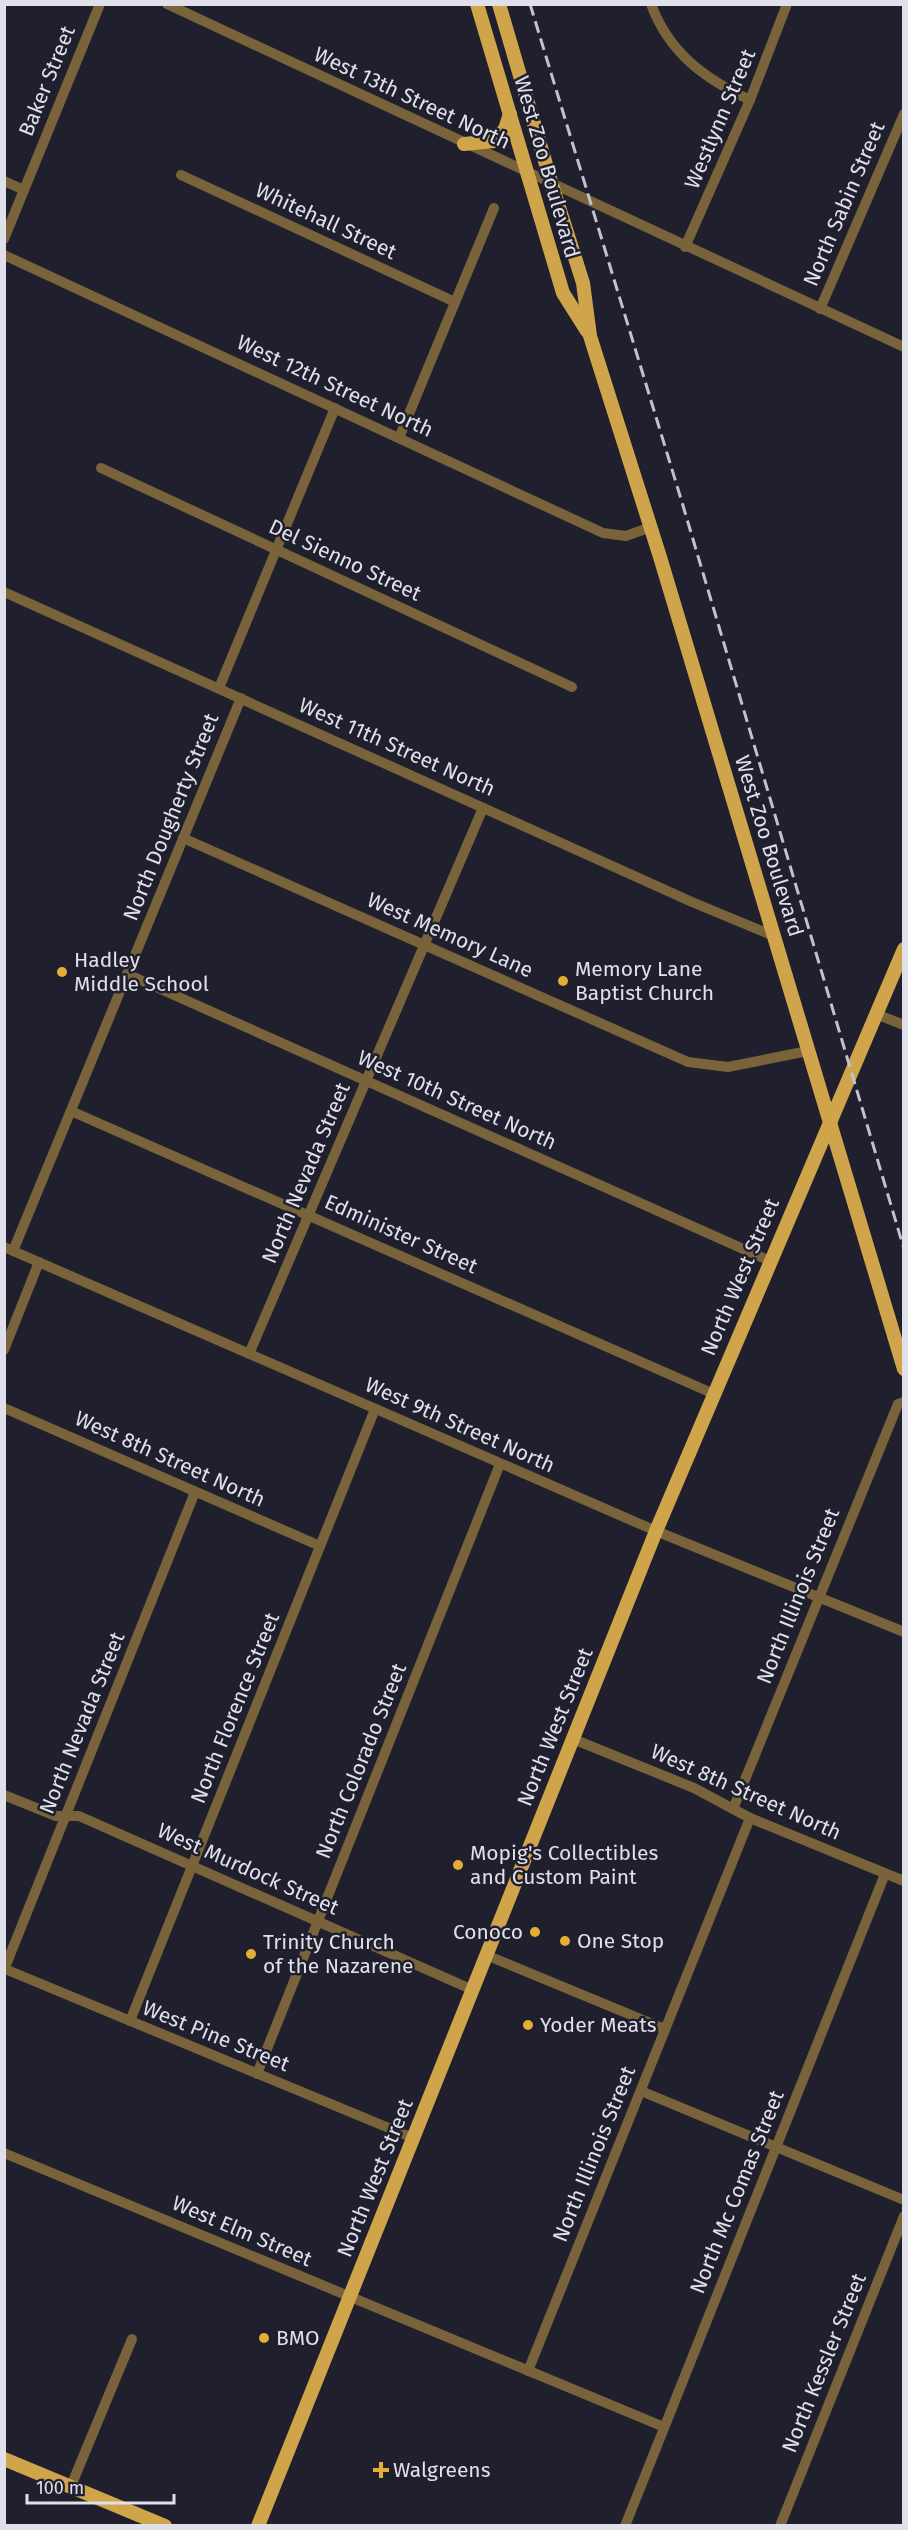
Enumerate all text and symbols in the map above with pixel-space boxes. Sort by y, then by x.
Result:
street label: Baker Street [13,22,81,140]
street label: West 13th Street North [310,41,514,155]
street label: Westlynn Street [679,45,761,193]
street label: West Zoo Boulevard [509,73,585,261]
street label: North Sabin Street [798,117,891,290]
street label: Whitehall Street [251,177,401,265]
street label: West 12th Street North [233,329,437,443]
street label: Del Sienno Street [265,513,426,607]
street label: West 11th Street North [295,692,499,802]
street label: North Dougherty Street [117,709,225,924]
street label: West Zoo Boulevard [729,752,809,940]
street label: West Memory Lane [363,887,537,983]
place label: Hadley Middle School [74,947,209,997]
place label: Memory Lane Baptist Church [575,956,714,1006]
marker: Hadley Middle School [55,965,69,979]
marker: Memory Lane Baptist Church [556,974,570,988]
street label: West 10th Street North [354,1044,560,1156]
street label: North Nevada Street [256,1078,356,1267]
street label: Edminister Street [320,1189,482,1280]
street label: North West Street [695,1194,785,1360]
street label: West 9th Street North [361,1371,559,1479]
street label: West 8th Street North [71,1405,269,1513]
street label: North Illinois Street [751,1504,845,1688]
street label: North Florence Street [185,1608,285,1807]
street label: North Nevada Street [34,1628,131,1818]
street label: North West Street [511,1644,599,1810]
street label: North Colorado Street [310,1659,412,1862]
street label: West 8th Street North [647,1738,845,1846]
street label: West Murdock Street [153,1817,343,1921]
place label: Mopig's Collectibles and Custom Paint [470,1840,658,1890]
marker: Mopig's Collectibles and Custom Paint [451,1858,465,1872]
place label: Conoco [453,1919,523,1945]
marker: Conoco [528,1925,542,1939]
place label: One Stop [577,1928,664,1954]
place label: Trinity Church of the Nazarene [263,1929,414,1979]
marker: One Stop [558,1934,572,1948]
marker: Trinity Church of the Nazarene [244,1947,258,1961]
street label: West Pine Street [139,1995,294,2077]
place label: Yoder Meats [540,2012,657,2038]
marker: Yoder Meats [521,2018,535,2032]
street label: North Illinois Street [547,2062,641,2246]
street label: North Mc Comas Street [684,2086,790,2298]
street label: North West Street [331,2095,419,2261]
street label: West Elm Street [168,2190,316,2272]
street label: North Kessler Street [776,2269,872,2457]
place label: BMO [276,2325,319,2351]
marker: BMO [257,2331,271,2345]
place label: Walgreens [393,2457,491,2483]
marker: Walgreens [374,2463,388,2477]
scale bar [27,2467,174,2505]
text: 100 m [36,2477,84,2499]

